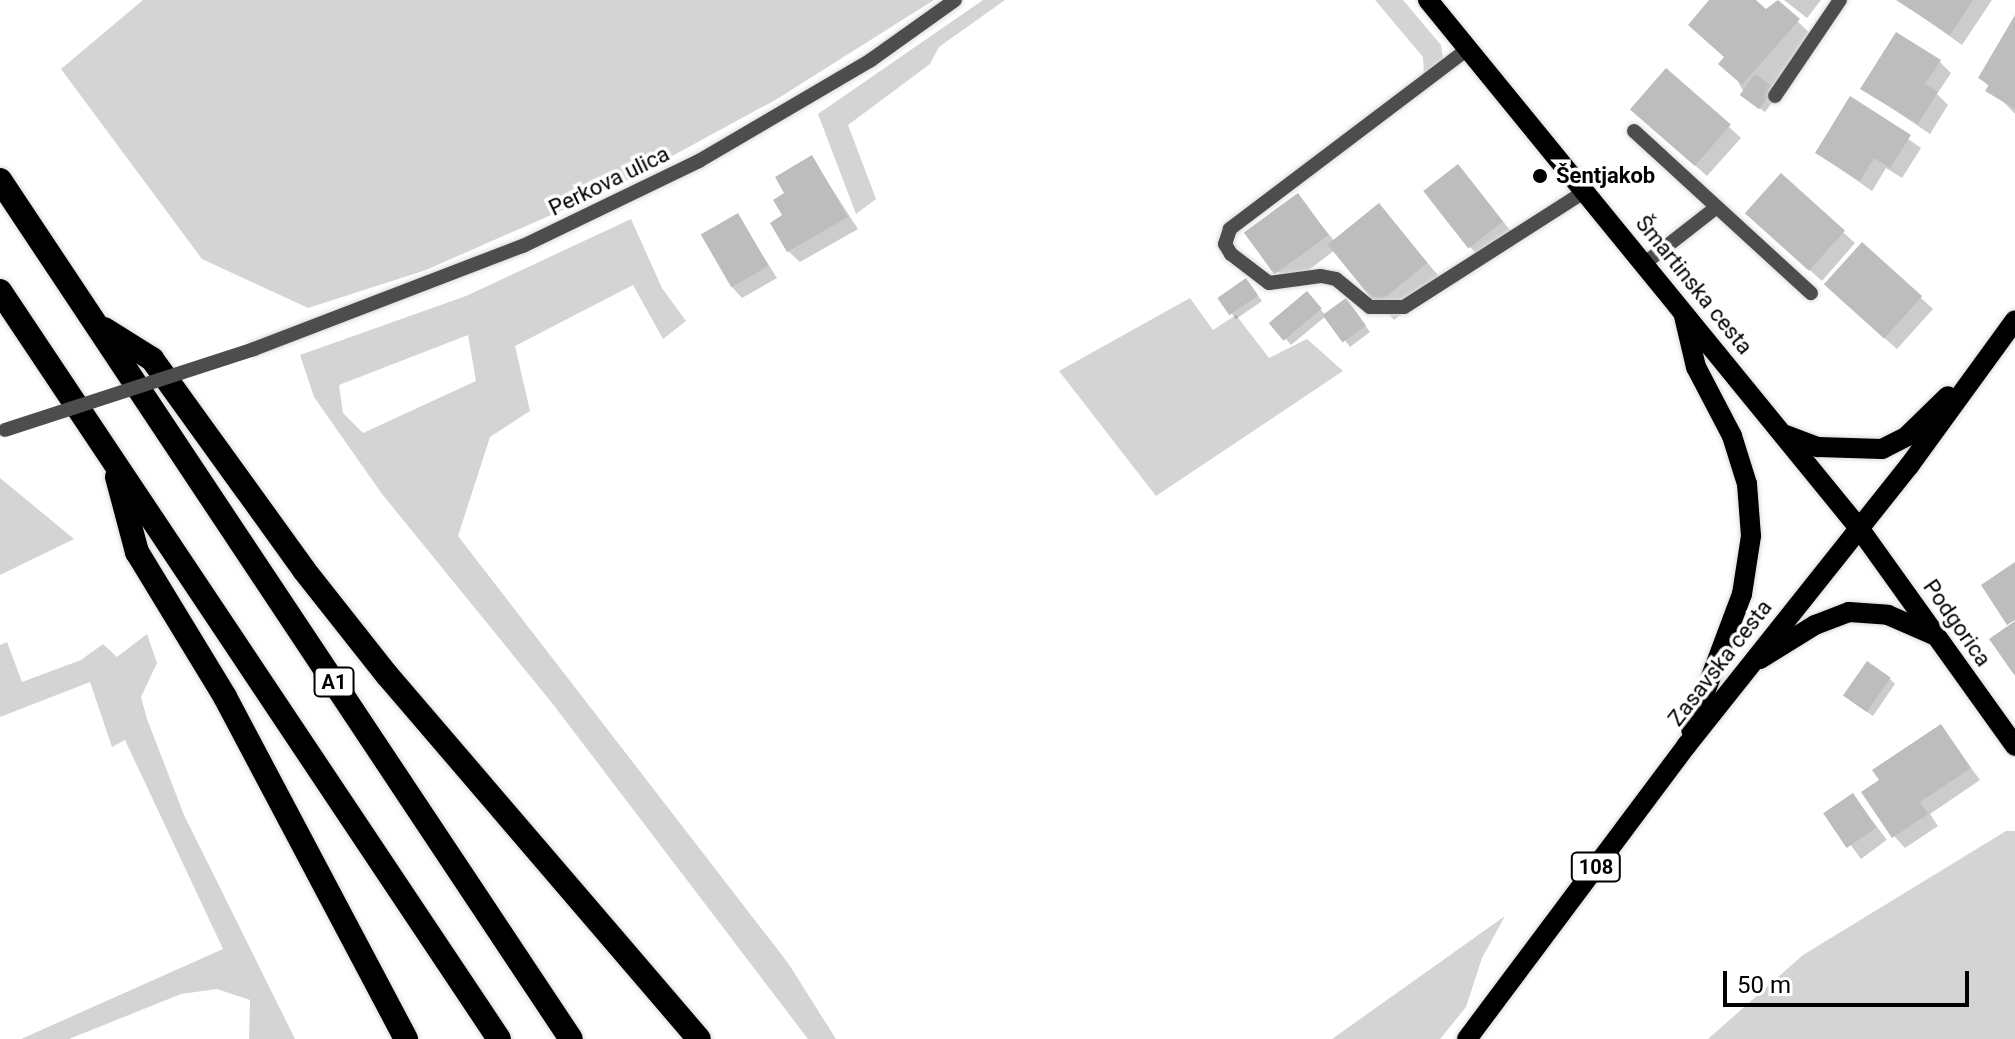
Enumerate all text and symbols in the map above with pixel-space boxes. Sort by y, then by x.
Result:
street label: Perkova ulica [545,141,673,221]
place label: Šentjakob [1556,163,1655,189]
marker: Šentjakob [1531,167,1549,185]
street label: Šmartinska cesta [1630,210,1758,360]
street label: Podgorica [1918,575,1996,671]
street label: Zasavska cesta [1663,595,1777,731]
road number: A1 [312,666,356,698]
road number: 108 [1570,851,1622,883]
scale bar [1727,955,1973,1005]
text: 50 m [1737,971,1791,999]

